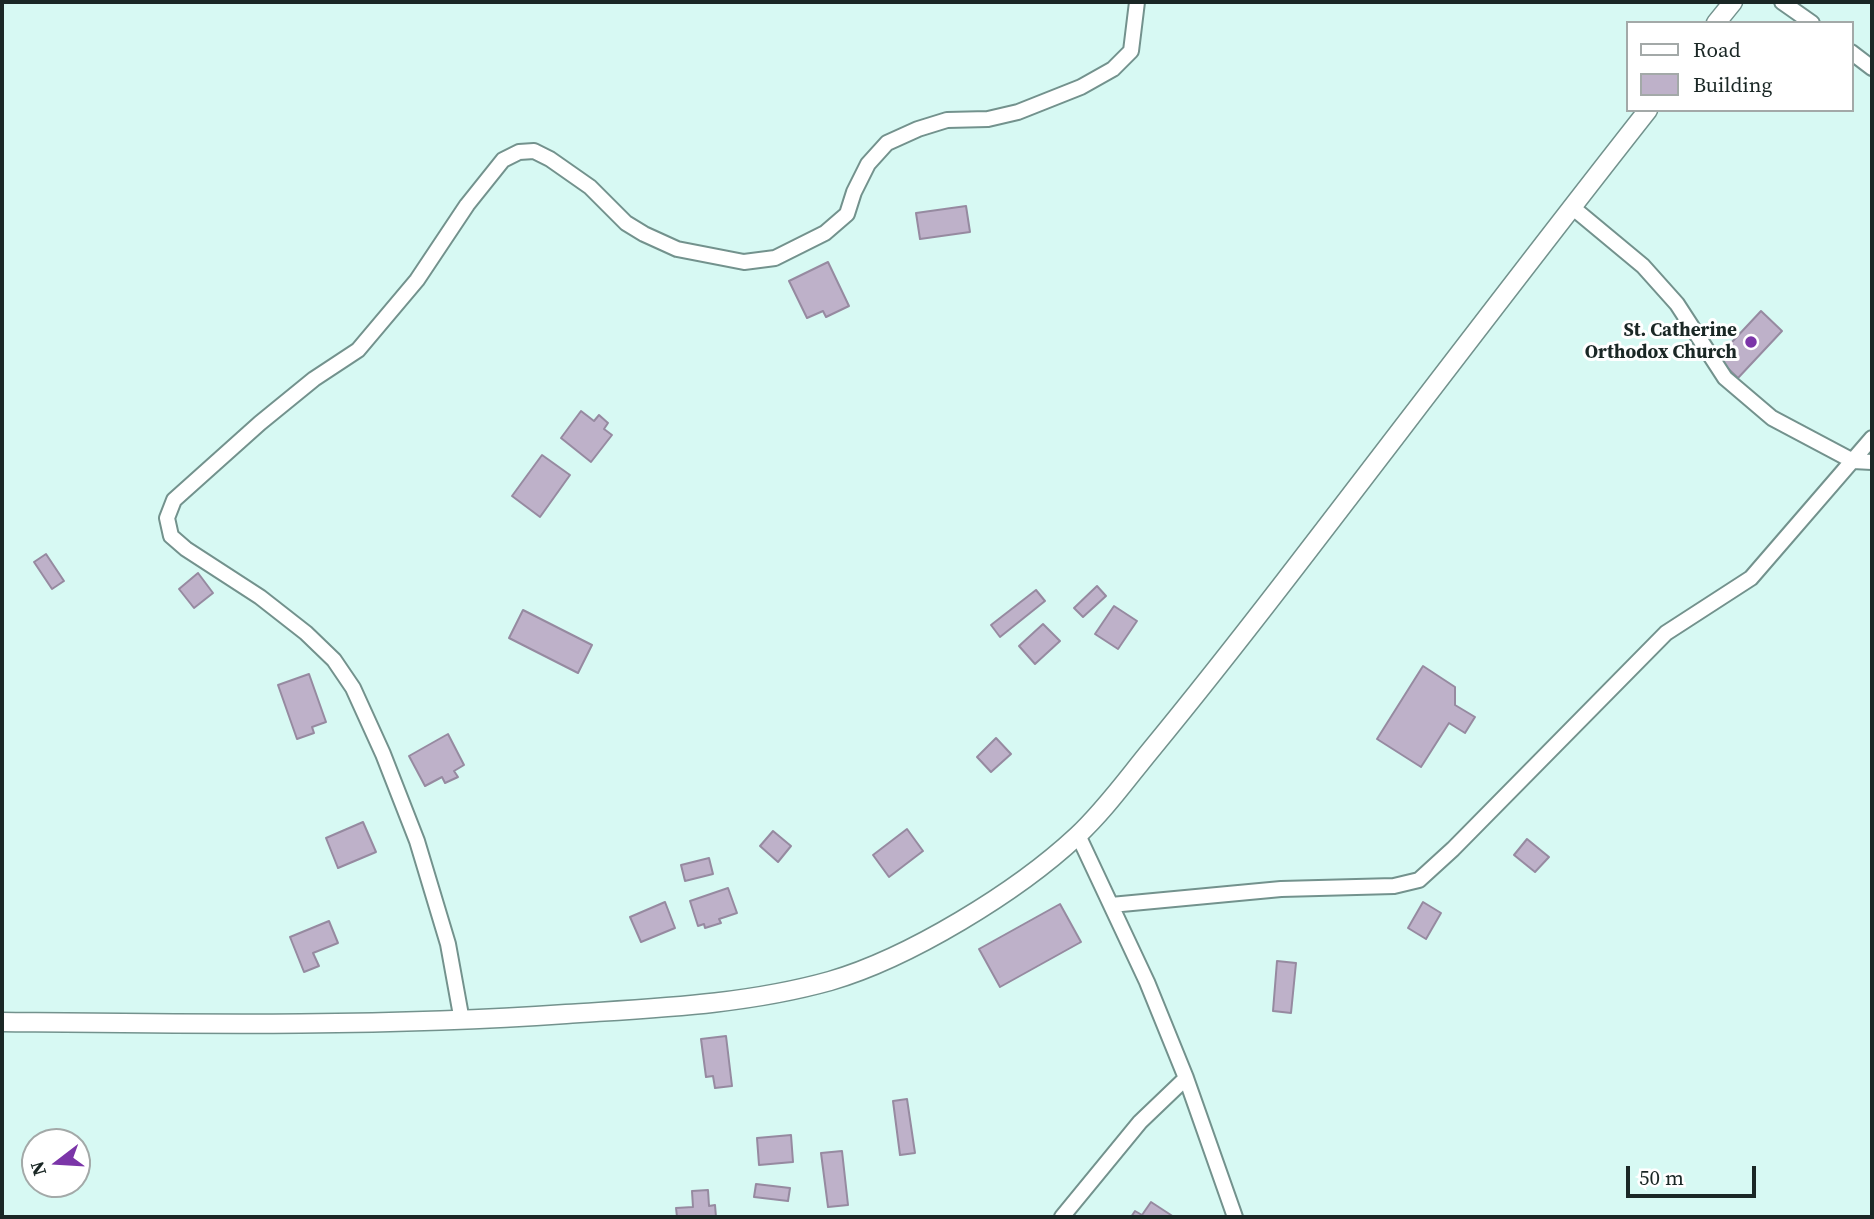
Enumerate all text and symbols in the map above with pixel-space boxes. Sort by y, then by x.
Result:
legend [1626,21,1853,112]
text: Road [1693,35,1741,64]
text: Building [1693,70,1772,99]
place label: St. Catherine Orthodox Church [1585,320,1737,364]
marker: St. Catherine Orthodox Church [1743,334,1759,350]
north arrow [21,1128,91,1198]
scale bar [1629,1152,1758,1196]
text: N [23,1158,52,1179]
text: 50 m [1639,1163,1684,1192]

